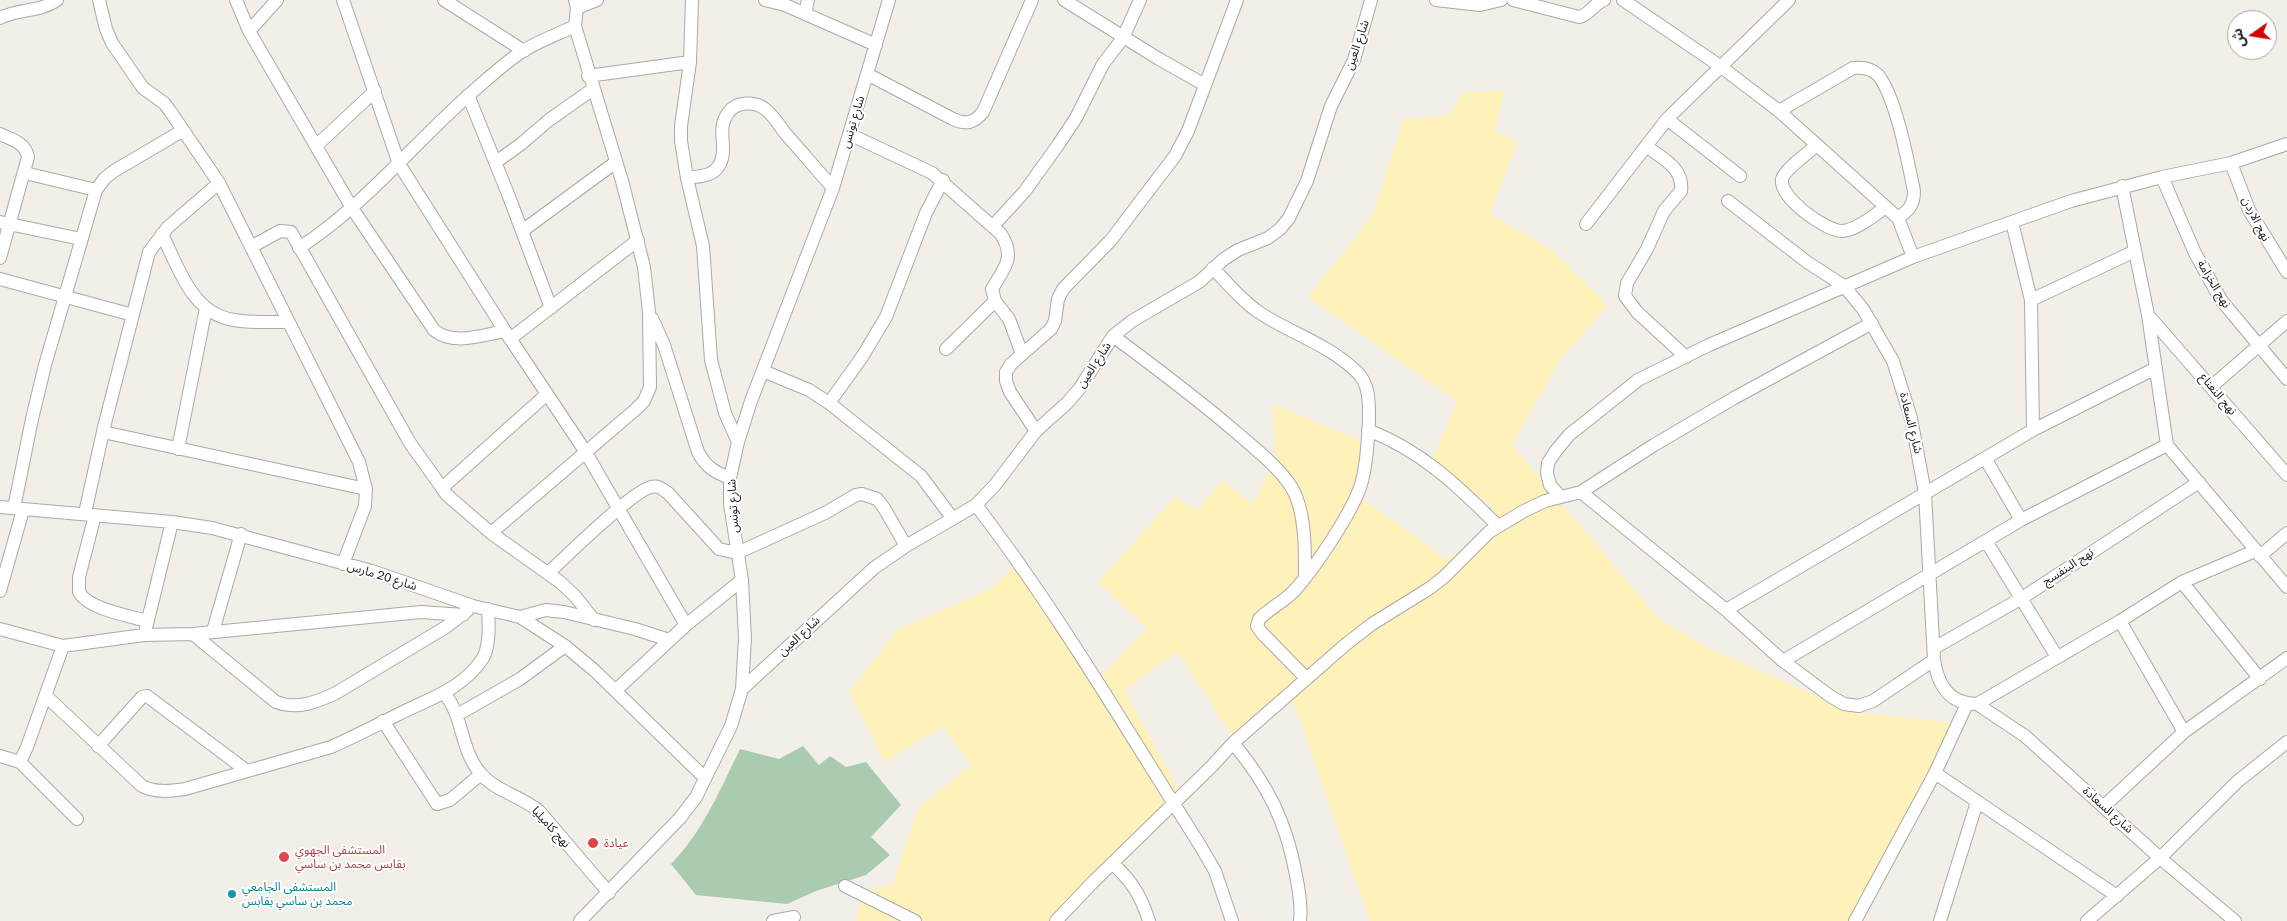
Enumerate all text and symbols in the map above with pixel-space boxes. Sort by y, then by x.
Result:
north arrow [2227,10,2277,60]
street label: شارع العين [1342,18,1372,72]
text: ش [2227,27,2248,50]
street label: شارع تونس [838,94,868,150]
street label: نهج الاردن [2239,194,2273,244]
street label: نهج الخزامة [2194,258,2234,310]
street label: شارع العين [1074,339,1114,391]
street label: نهج النعناع [2196,370,2240,418]
street label: شارع السعادة [1896,391,1926,455]
street label: شارع تونس [724,479,742,533]
street label: نهج البنفسج [2040,545,2096,589]
street label: شارع 20 مارس [345,559,419,593]
street label: شارع العين [775,613,823,659]
street label: شارع السعادة [2080,784,2136,836]
street label: نهج كاميليا [529,803,573,851]
marker: عيادة [586,836,600,850]
place label: عيادة [604,836,629,850]
place label: المستشفى الجهوي بقابس محمد بن ساسي [295,843,406,871]
marker: المستشفى الجهوي بقابس محمد بن ساسي [277,850,291,864]
place label: المستشفى الجامعي محمد بن ساسي بقابس [242,880,353,908]
marker: المستشفى الجامعي محمد بن ساسي بقابس [226,888,238,900]

